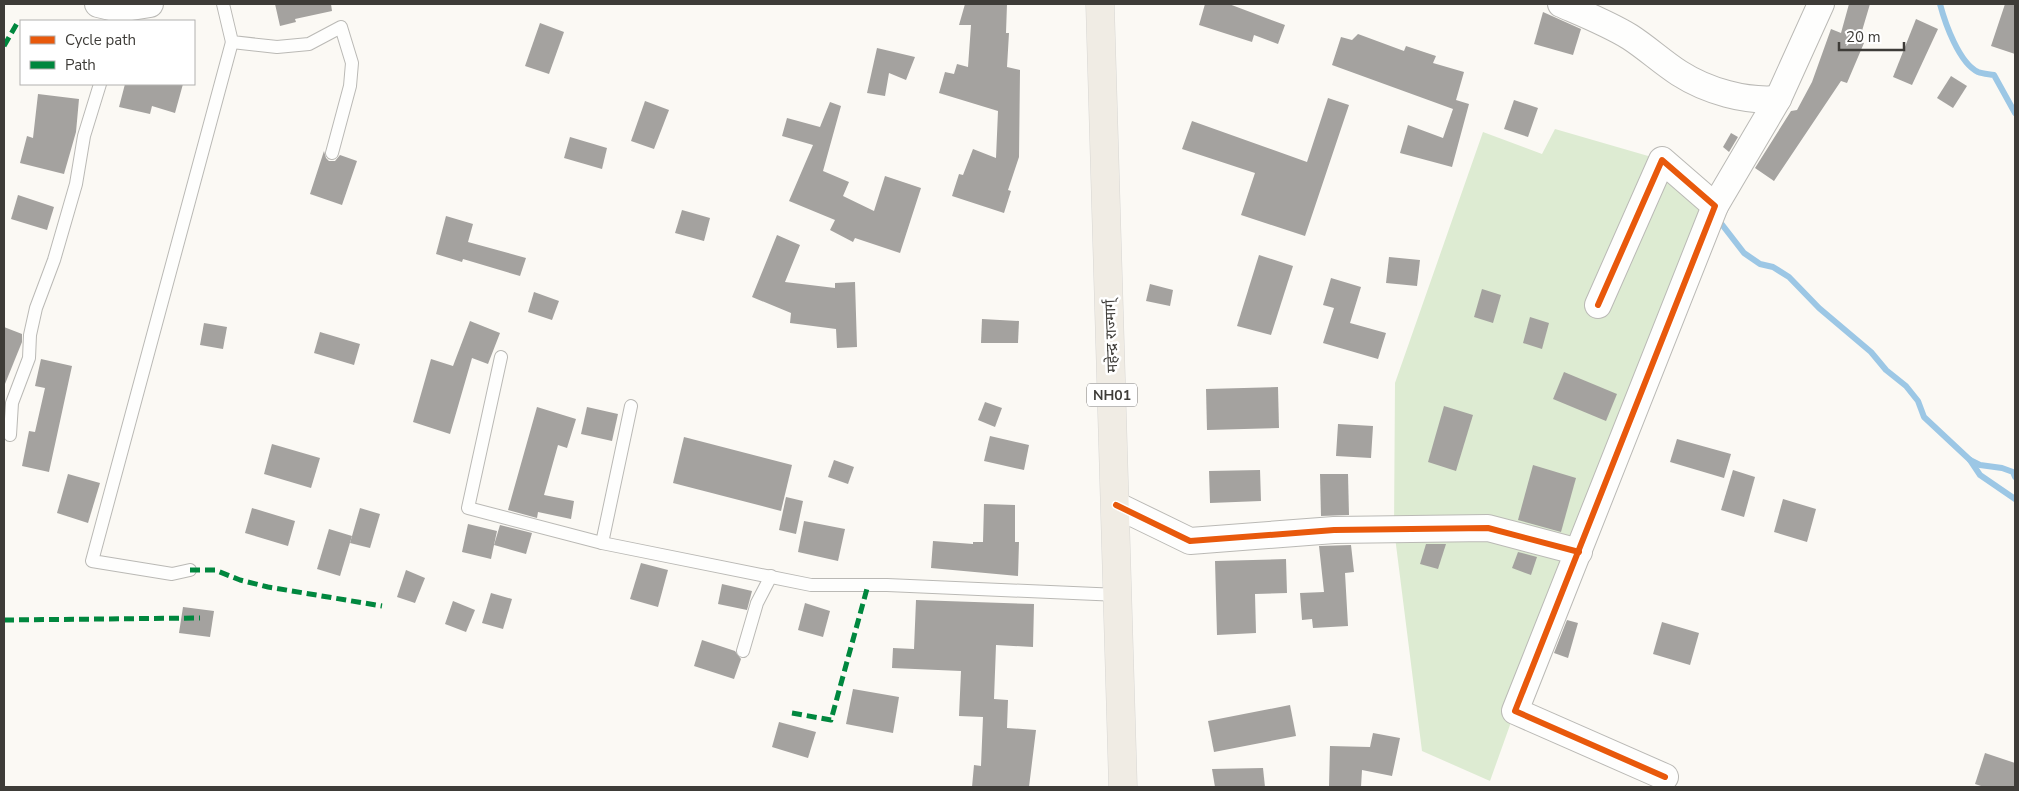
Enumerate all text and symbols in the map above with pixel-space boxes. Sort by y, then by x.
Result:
legend [20,20,195,85]
scale bar [1839,20,1904,52]
text: 20 m [1846,27,1881,47]
text: Cycle path [65,30,136,50]
text: Path [65,55,96,75]
street label: महेन्द्र राज्मार्ग् [1100,297,1122,373]
road number: NH01 [1087,384,1137,406]

